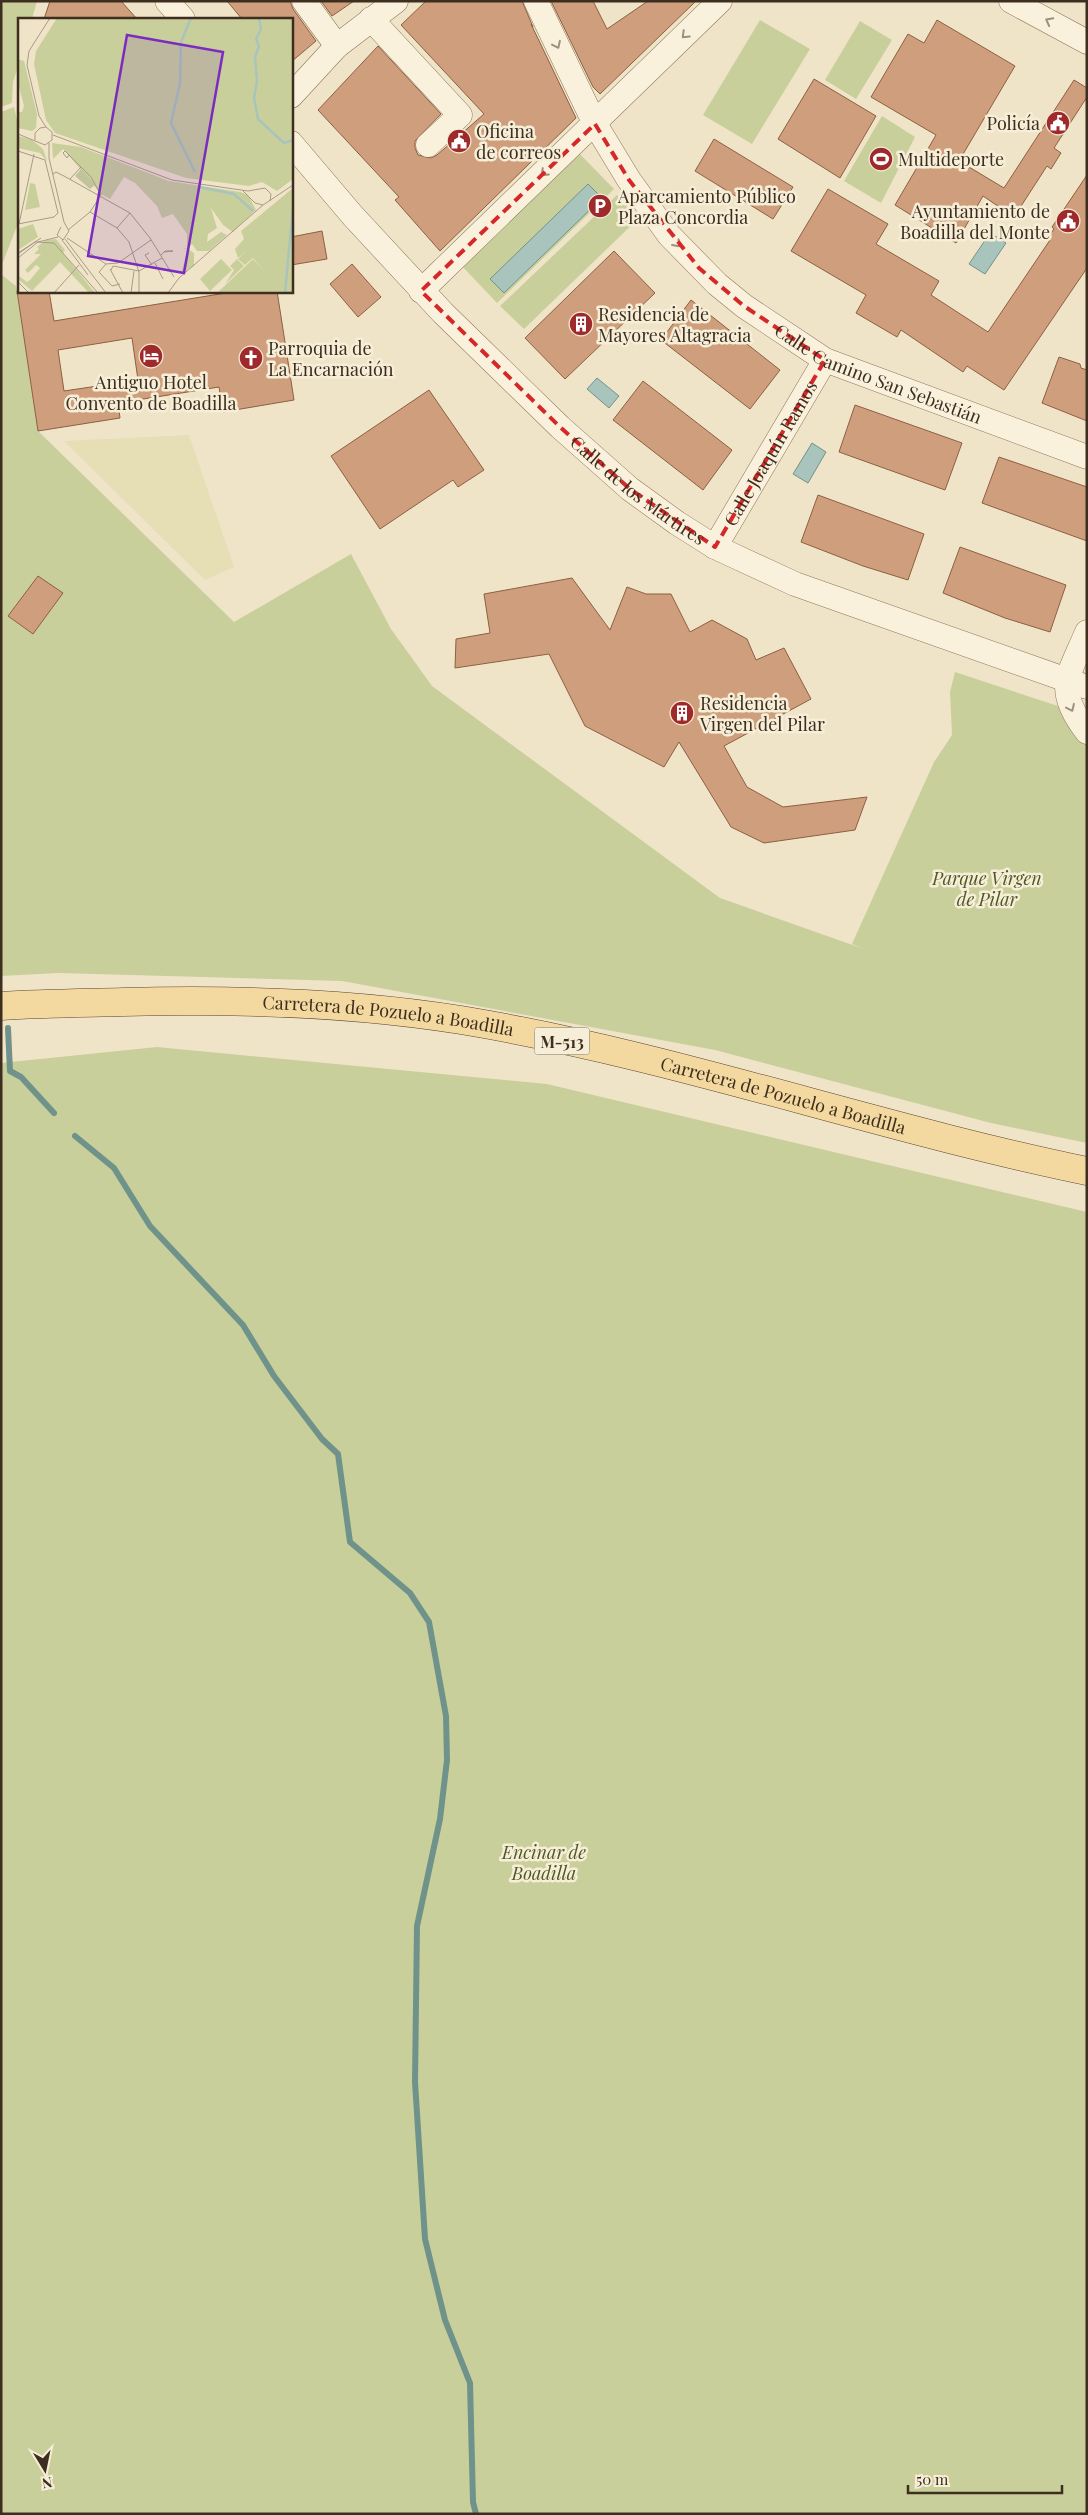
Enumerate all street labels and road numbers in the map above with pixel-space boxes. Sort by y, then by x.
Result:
street label: Calle Camino San Sebastián [770,318,985,429]
street label: Calle Joaquín Ramos [718,376,822,530]
street label: Calle de los Mártires [566,430,710,550]
street label: Carretera de Pozuelo a Boadilla [262,990,516,1041]
road number: M-513 [534,1028,590,1054]
street label: Carretera de Pozuelo a Boadilla [658,1051,909,1139]

